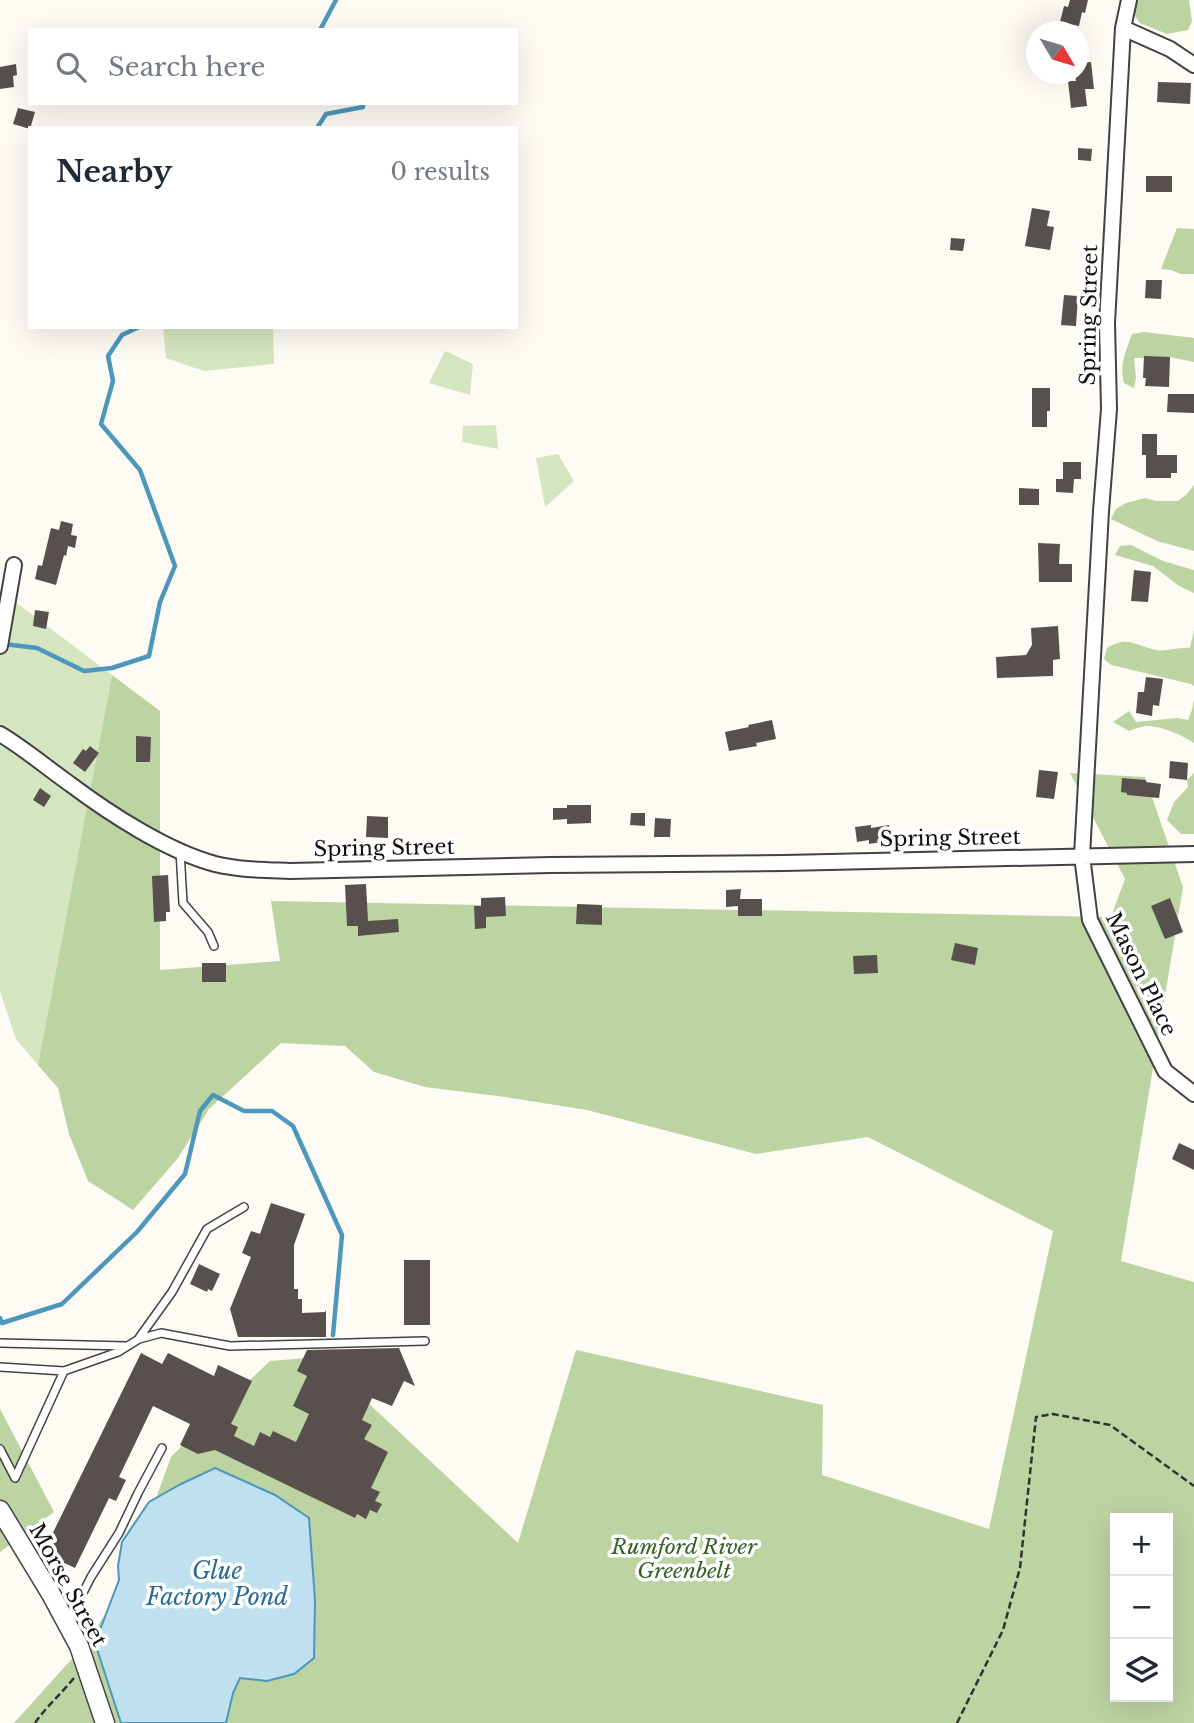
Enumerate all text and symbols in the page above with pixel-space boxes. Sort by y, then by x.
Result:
north arrow [1026,21,1089,84]
search box [28,28,518,105]
icon: search [52,48,90,86]
text: Search here [108,51,265,83]
text: Nearby [56,153,172,190]
text: 0 results [391,158,490,186]
street label: Spring Street [1075,244,1103,386]
street label: Spring Street [879,824,1021,852]
street label: Spring Street [313,834,455,862]
street label: Mason Place [1100,908,1182,1040]
map controls [1110,1513,1173,1702]
button: + [1110,1513,1173,1576]
street label: Morse Street [23,1519,113,1651]
park label: Rumford River Greenbelt [610,1534,758,1584]
water label: Glue Factory Pond [145,1557,288,1611]
button: − [1110,1576,1173,1639]
button: layers [1110,1639,1173,1702]

